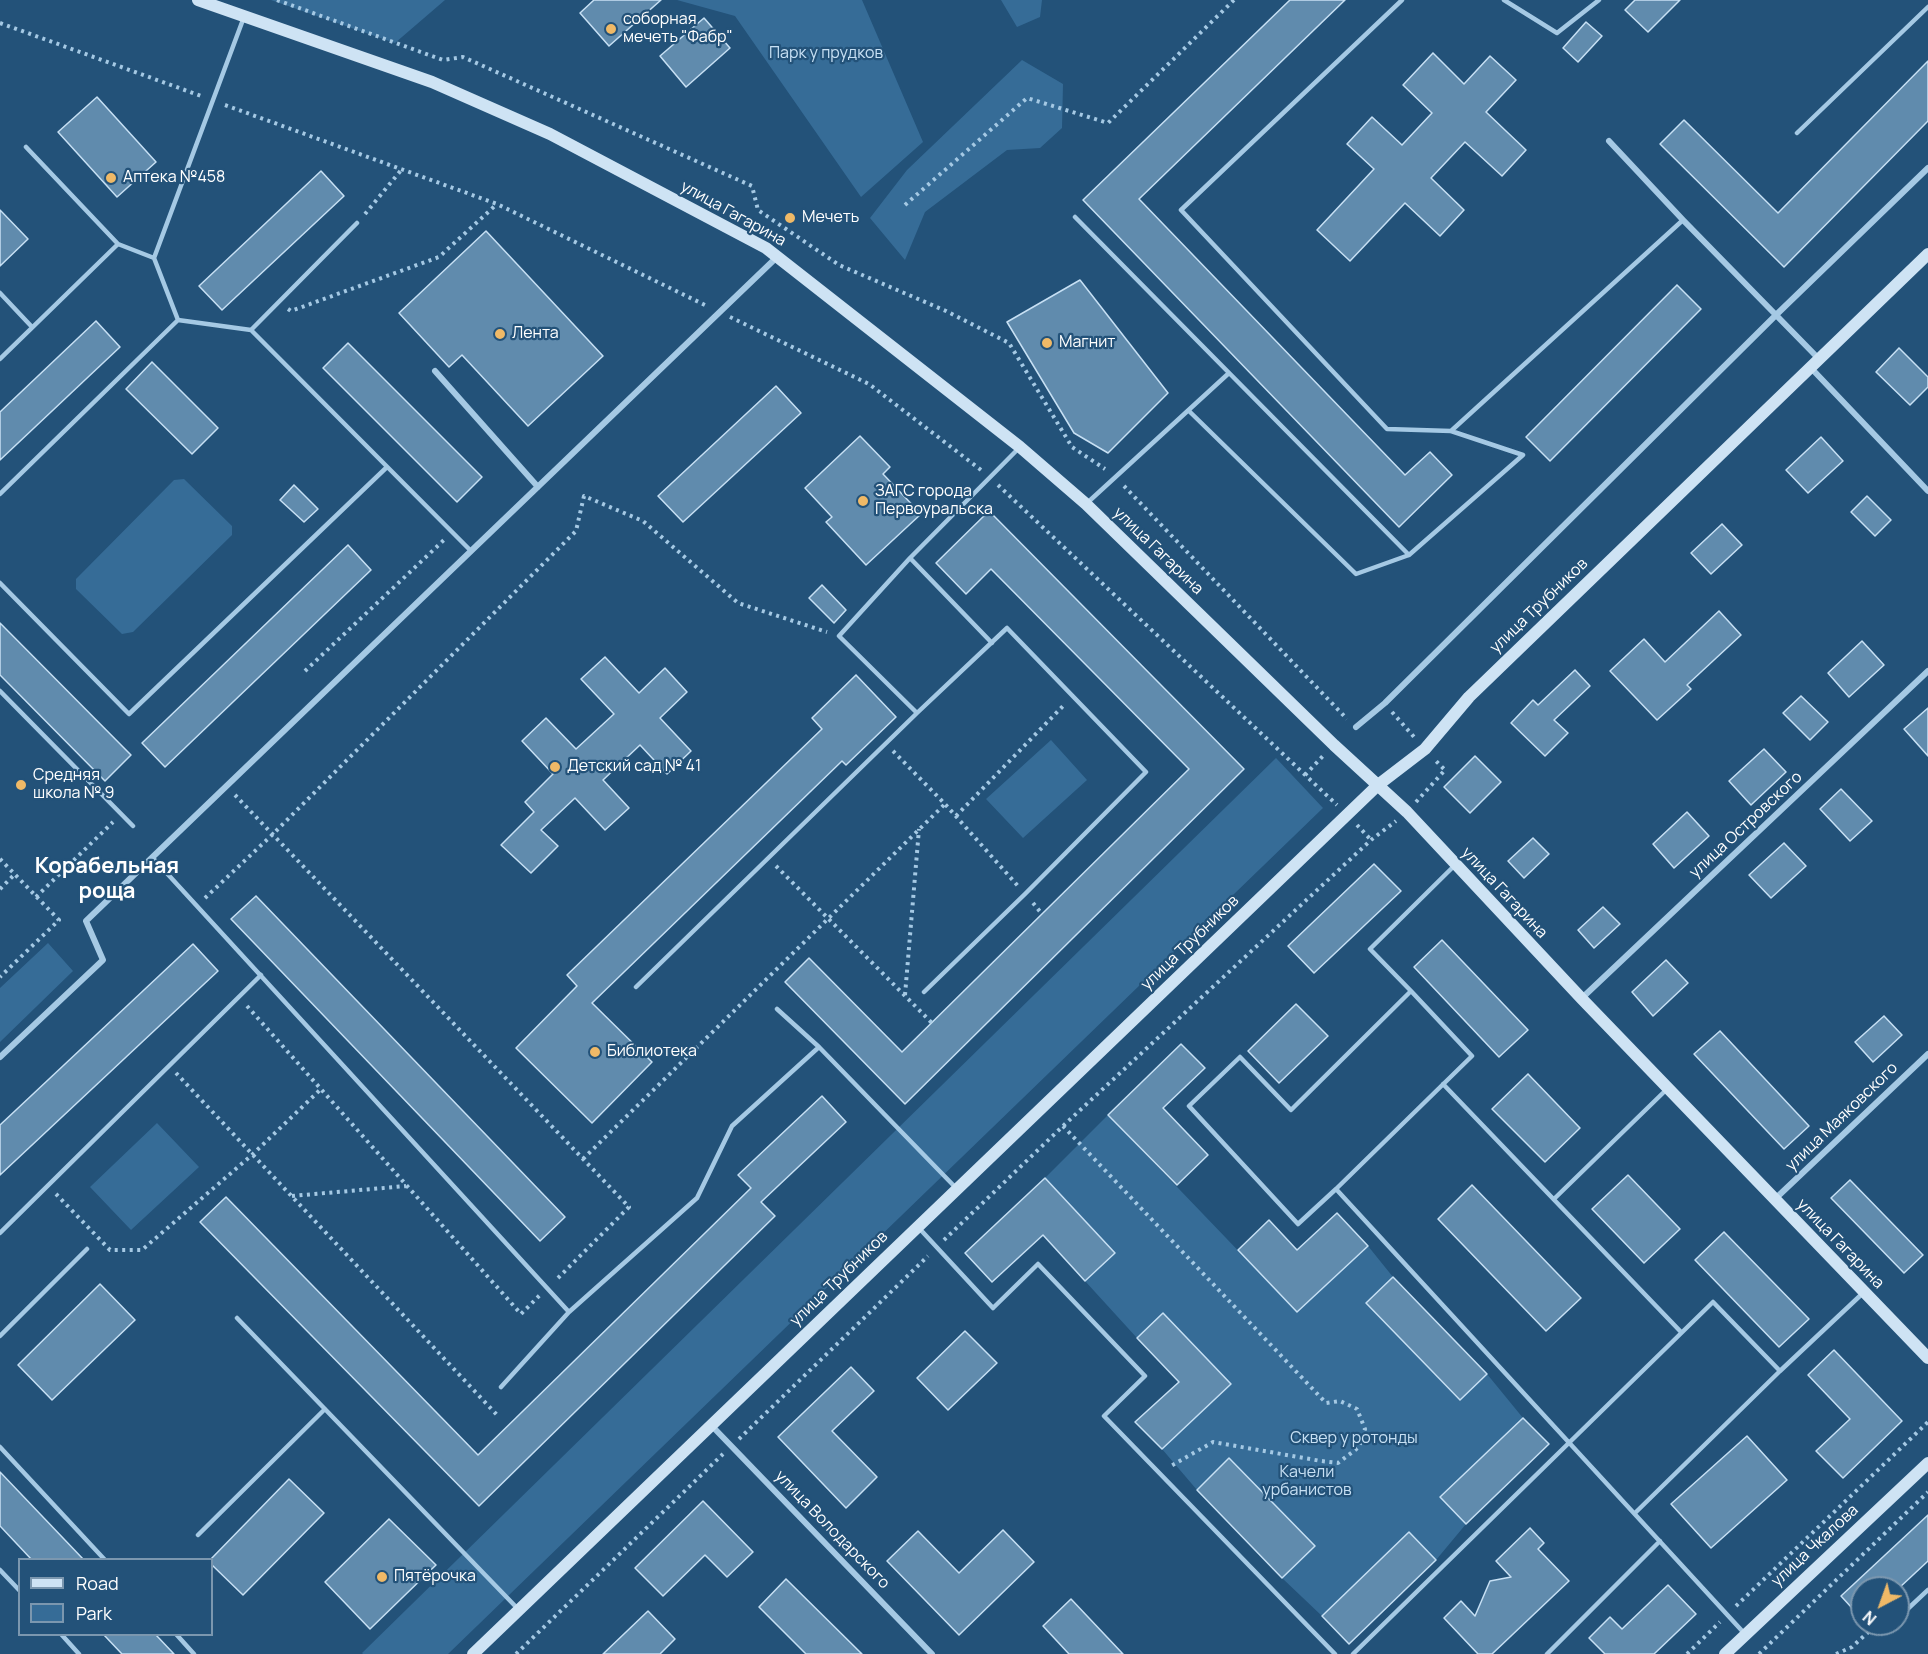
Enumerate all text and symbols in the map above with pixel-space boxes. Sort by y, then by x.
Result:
place label: соборная мечеть "Фабр" [623,10,733,48]
marker: соборная мечеть "Фабр" [604,22,618,36]
park label: Парк у прудков [769,44,883,64]
place label: Аптека №458 [123,168,225,188]
marker: Аптека №458 [104,171,118,185]
street label: улица Гагарина [677,177,789,251]
place label: Мечеть [802,208,859,228]
marker: Мечеть [783,211,797,225]
place label: Лента [512,324,559,344]
marker: Лента [493,327,507,341]
place label: Магнит [1059,333,1115,353]
marker: Магнит [1040,336,1054,350]
place label: ЗАГС города Первоуральска [875,482,993,520]
marker: ЗАГС города Первоуральска [856,494,870,508]
street label: улица Гагарина [1109,503,1207,599]
street label: улица Трубников [1486,554,1592,658]
place label: Детский сад № 41 [567,757,701,777]
marker: Детский сад № 41 [548,760,562,774]
place label: Средняя школа № 9 [33,766,115,804]
street label: улица Островского [1686,768,1806,882]
marker: Средняя школа № 9 [14,778,28,792]
street label: улица Гагарина [1457,843,1551,943]
district label: Корабельная роща [35,854,179,906]
street label: улица Трубников [1137,891,1243,995]
place label: Библиотека [607,1042,697,1062]
marker: Библиотека [588,1045,602,1059]
street label: улица Маяковского [1782,1059,1902,1175]
street label: улица Гагарина [1792,1195,1888,1293]
street label: улица Трубников [786,1227,892,1331]
park label: Сквер у ротонды [1290,1429,1418,1449]
park label: Качели урбанистов [1262,1463,1352,1501]
street label: улица Володарского [771,1467,893,1593]
street label: улица Чкалова [1768,1501,1862,1591]
legend [18,1558,213,1636]
place label: Пятёрочка [394,1567,476,1587]
marker: Пятёрочка [375,1570,389,1584]
text: Road [76,1571,119,1595]
north arrow [1850,1576,1910,1636]
text: Park [76,1601,112,1625]
text: N [1858,1606,1881,1630]

